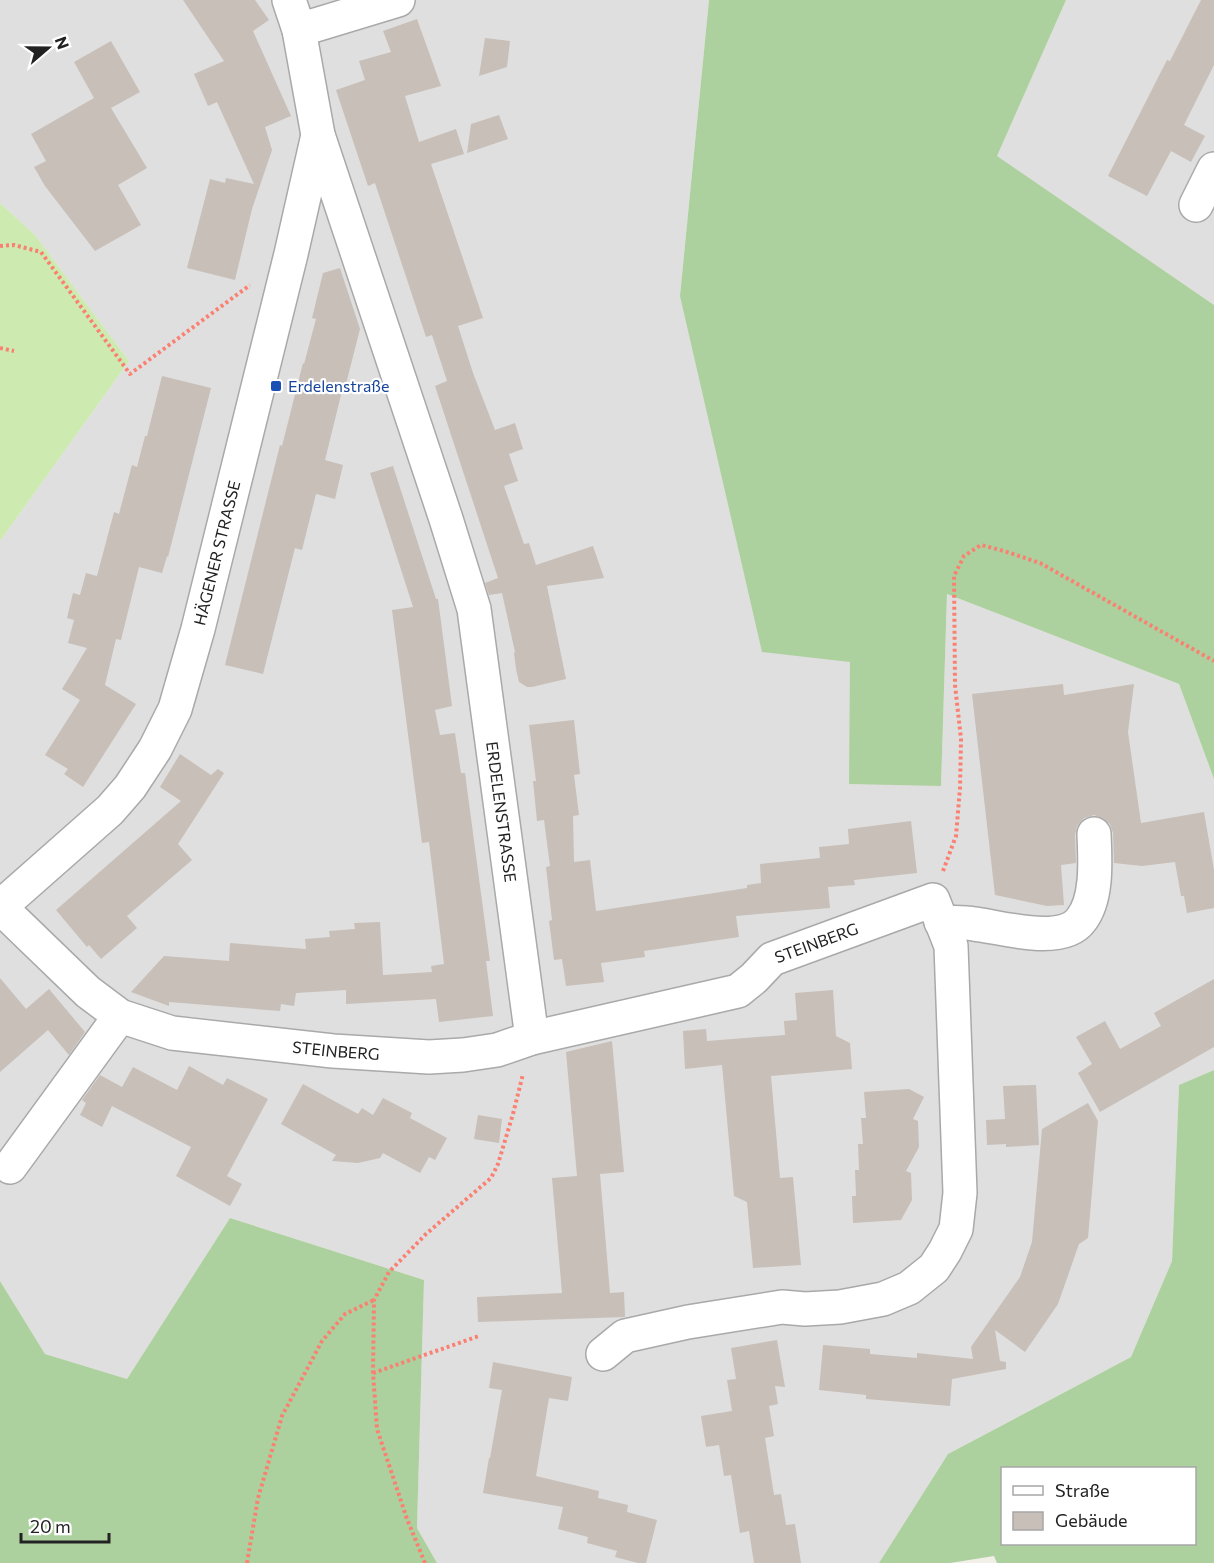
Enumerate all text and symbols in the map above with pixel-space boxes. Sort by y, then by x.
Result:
north arrow [18,18,78,78]
text: N [52,34,74,52]
place label: Erdelenstraße [288,376,390,395]
marker: Erdelenstraße [269,379,283,393]
street label: HÄGENER STRASSE [189,478,244,627]
street label: ERDELENSTRASSE [483,740,521,883]
street label: STEINBERG [772,918,861,966]
street label: STEINBERG [291,1037,380,1063]
legend [1001,1467,1196,1545]
text: Straße [1055,1479,1110,1501]
scale bar [21,1506,110,1544]
text: Gebäude [1055,1509,1128,1531]
text: 20 m [30,1515,71,1537]

